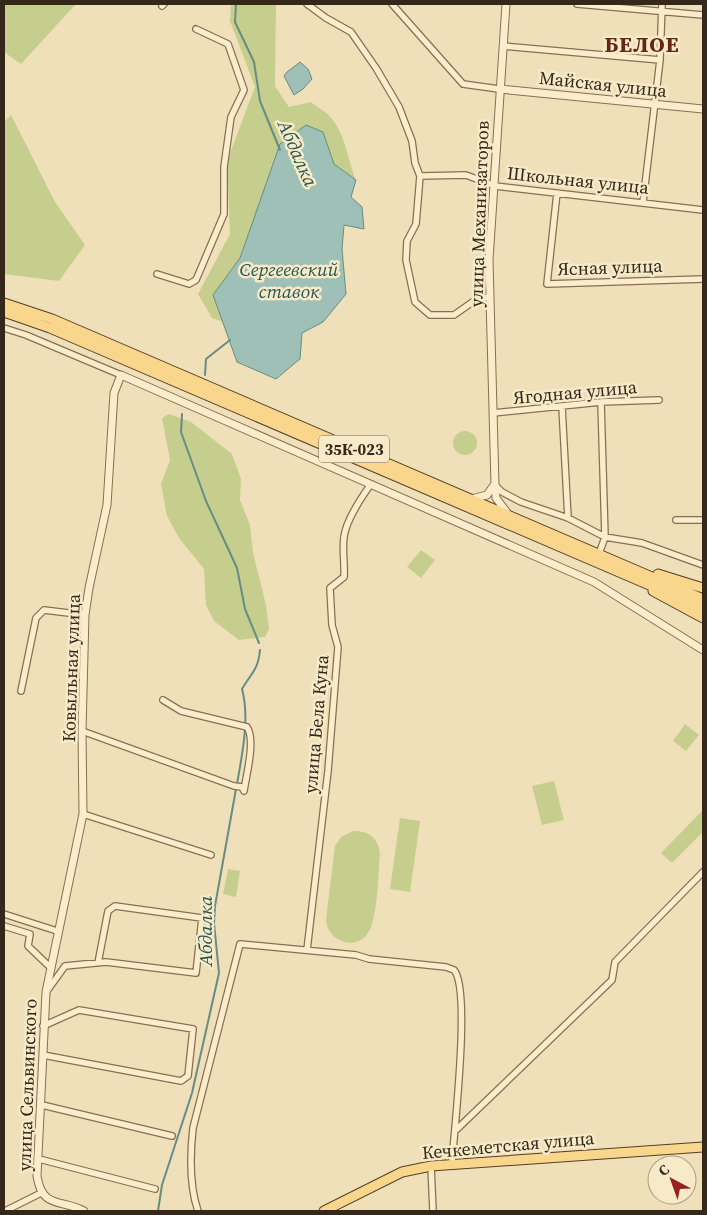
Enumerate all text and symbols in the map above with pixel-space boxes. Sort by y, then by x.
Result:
district label: БЕЛОЕ [604,29,680,59]
street label: Майская улица [538,65,669,103]
water label: Абдалка [271,115,324,191]
street label: улица Механизаторов [463,120,495,308]
street label: Школьная улица [506,160,651,200]
street label: Ясная улица [557,253,664,281]
water label: Сергеевский ставок [240,256,339,304]
street label: Ягодная улица [512,374,639,410]
road number: 35К-023 [319,436,389,462]
street label: Ковыльная улица [56,593,86,742]
street label: улица Бела Куна [297,653,335,794]
water label: Абдалка [192,896,218,967]
street label: улица Сельвинского [11,998,43,1172]
street label: Кечкеметская улица [421,1125,596,1165]
north arrow [647,1155,697,1205]
text: С [654,1160,674,1181]

